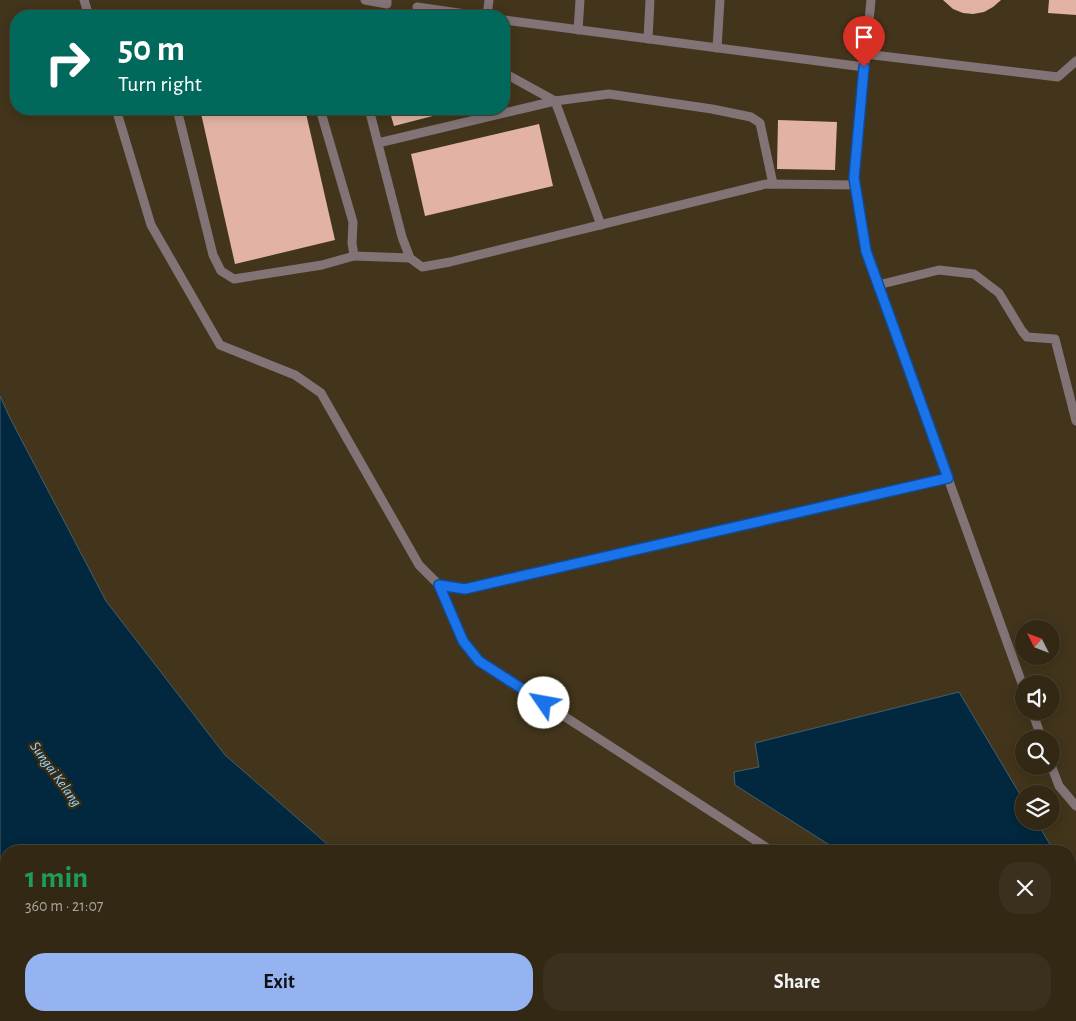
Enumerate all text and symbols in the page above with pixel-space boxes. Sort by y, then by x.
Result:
pin [843,16,885,67]
icon: arrive [850,23,878,51]
icon: right [35,30,100,95]
text: 50 m [118,32,185,67]
text: Turn right [118,73,202,95]
north arrow [1015,620,1060,665]
map controls [1015,620,1060,830]
button: sound [1015,675,1060,720]
position arrow [517,676,569,728]
button: search [1015,730,1060,775]
water label: Sungai Kelang [27,739,84,810]
button: layers [1015,785,1060,830]
button: close [999,862,1051,914]
text: 1 min [25,863,88,893]
text: 360 m · 21:07 [25,898,104,914]
button: Exit [25,953,533,1011]
button: Share [543,953,1051,1011]

